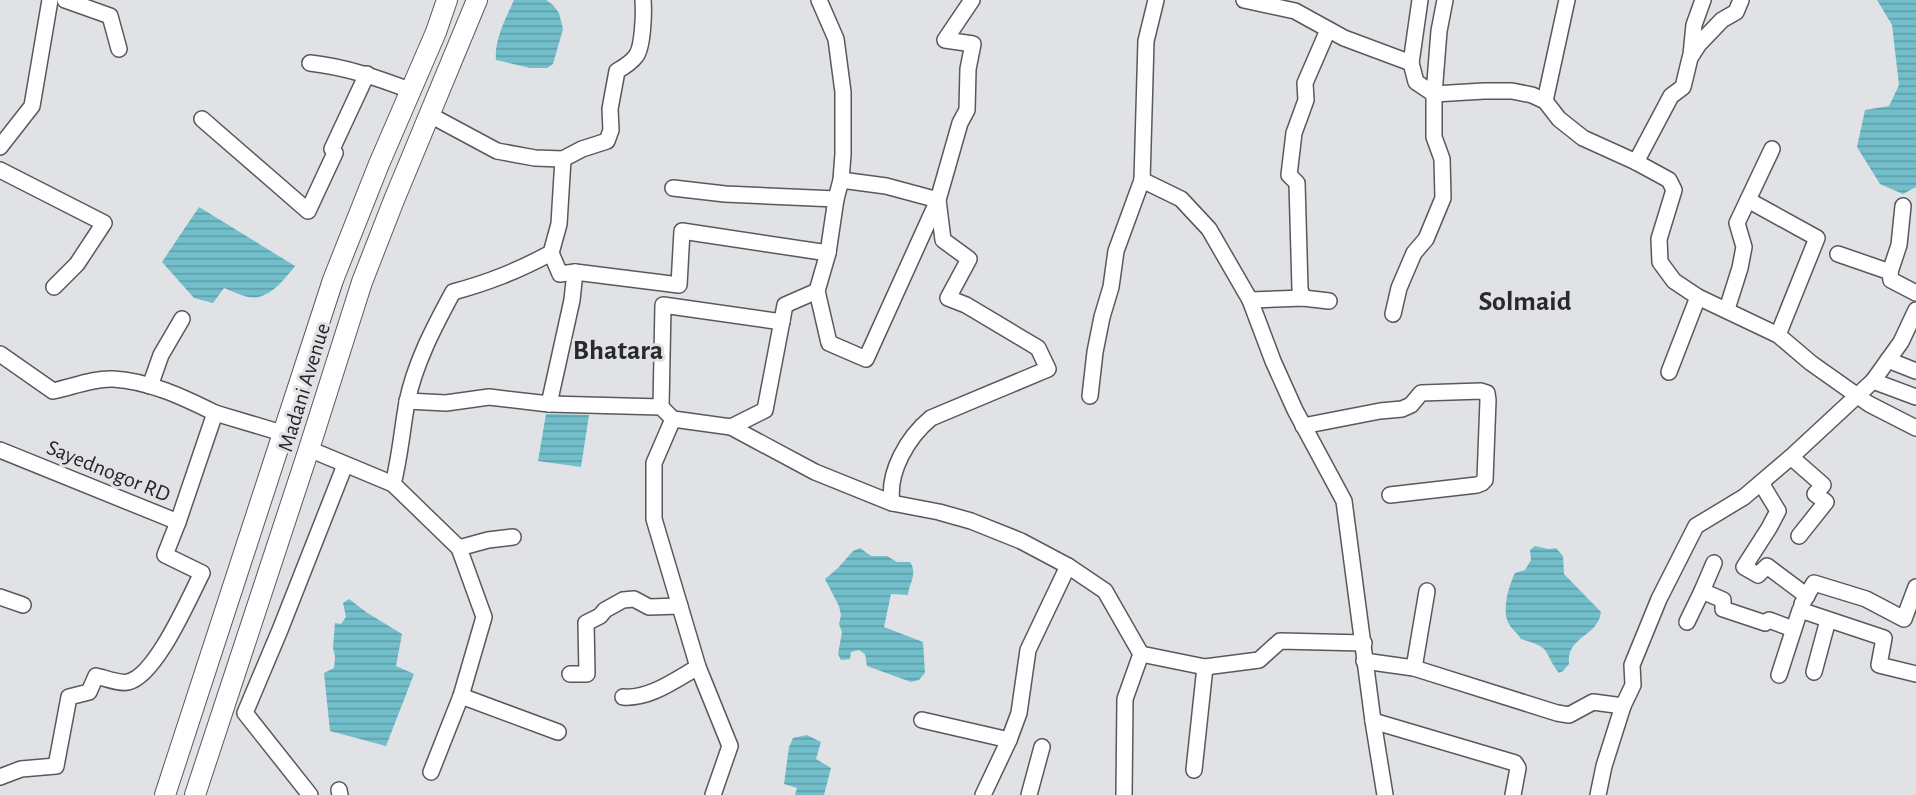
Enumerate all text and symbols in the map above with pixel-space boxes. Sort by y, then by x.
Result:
district label: Solmaid [1479,288,1572,316]
street label: Madani Avenue [274,320,334,454]
district label: Bhatara [573,337,663,365]
street label: Sayednogor RD [44,436,174,506]

